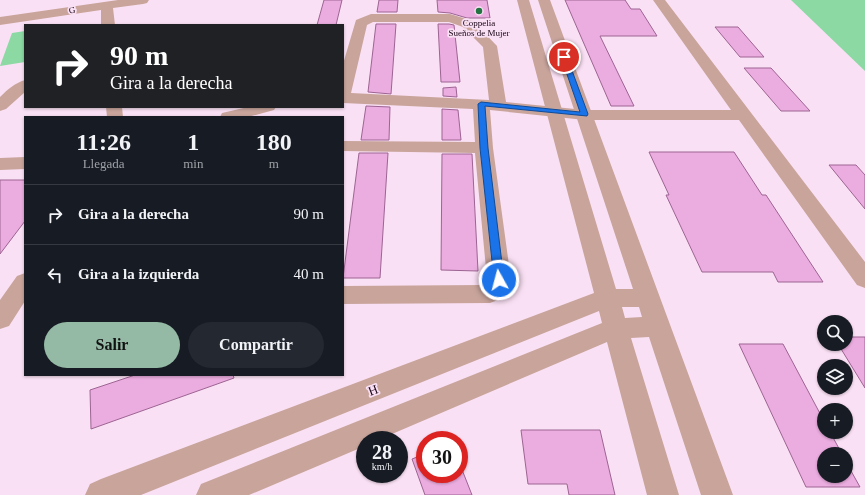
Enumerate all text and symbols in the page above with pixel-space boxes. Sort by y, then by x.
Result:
street label: G [68,5,76,15]
marker: Coppelia Sueños de Mujer [474,6,484,16]
place label: Coppelia Sueños de Mujer [449,18,510,38]
icon: right [44,40,96,92]
text: 90 m [110,40,168,71]
pin [547,40,581,74]
icon: arrive [553,46,575,68]
text: Gira a la derecha [110,73,232,93]
text: 11:26 [76,129,131,155]
text: 1 [187,129,199,155]
text: 180 [256,129,292,155]
text: Llegada [83,156,125,171]
text: min [183,156,203,171]
text: m [269,156,279,171]
icon: right [44,204,66,226]
text: Gira a la derecha [78,206,189,222]
text: 90 m [294,206,324,222]
position arrow [478,259,520,301]
icon: left [44,264,66,286]
text: Gira a la izquierda [78,266,199,282]
text: 40 m [294,266,324,282]
map controls [817,315,853,483]
button: search [817,315,853,351]
button: Salir [44,322,180,368]
button: Compartir [188,322,324,368]
button: layers [817,359,853,395]
street label: H [366,381,380,399]
button: + [817,403,853,439]
speed limit sign: 30 [416,431,468,483]
text: 28 [372,441,392,463]
button: − [817,447,853,483]
text: km/h [372,461,392,472]

